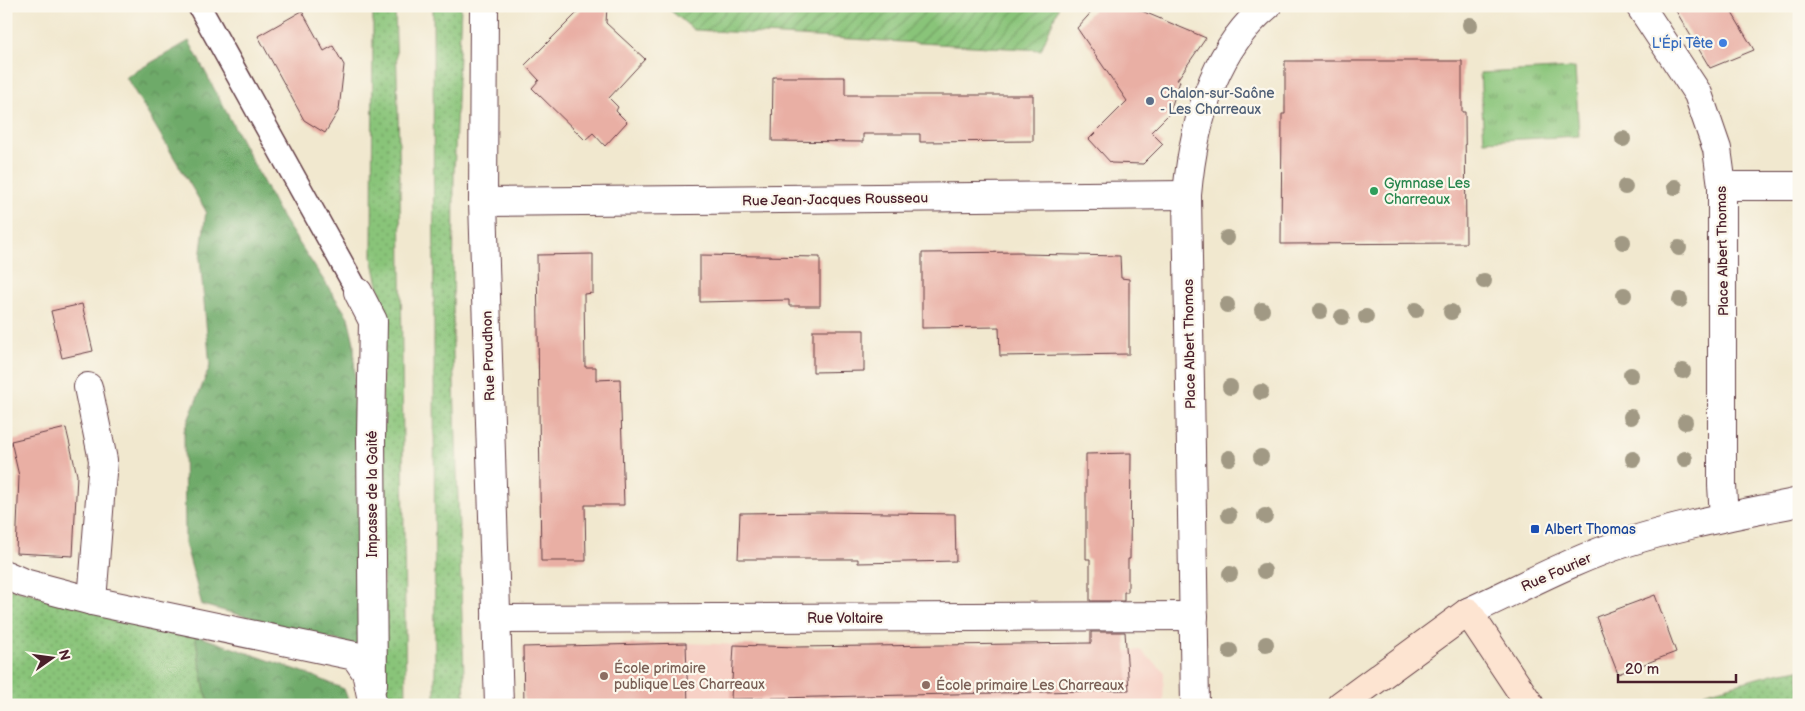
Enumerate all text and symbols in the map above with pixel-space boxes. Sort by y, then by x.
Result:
place label: L'Épi Tête [1652,34,1713,52]
marker: L'Épi Tête [1717,37,1729,49]
place label: Chalon-sur-Saône - Les Charreaux [1160,85,1275,118]
marker: Chalon-sur-Saône - Les Charreaux [1144,95,1156,107]
place label: Gymnase Les Charreaux [1384,175,1470,208]
marker: Gymnase Les Charreaux [1368,185,1380,197]
street label: Place Albert Thomas [1713,186,1732,316]
street label: Rue Jean-Jacques Rousseau [742,189,928,210]
street label: Place Albert Thomas [1180,279,1199,409]
street label: Rue Proudhon [478,310,499,402]
street label: Impasse de la Gaité [364,430,381,557]
place label: Albert Thomas [1545,521,1636,538]
marker: Albert Thomas [1529,523,1541,535]
street label: Rue Fourier [1518,549,1595,595]
street label: Rue Voltaire [807,610,883,627]
north arrow [28,634,78,684]
text: N [55,648,74,662]
scale bar [1618,651,1735,683]
place label: École primaire publique Les Charreaux [614,659,765,693]
text: 20 m [1625,660,1659,679]
marker: École primaire publique Les Charreaux [598,670,610,682]
place label: École primaire Les Charreaux [936,676,1125,694]
marker: École primaire Les Charreaux [920,679,932,691]

